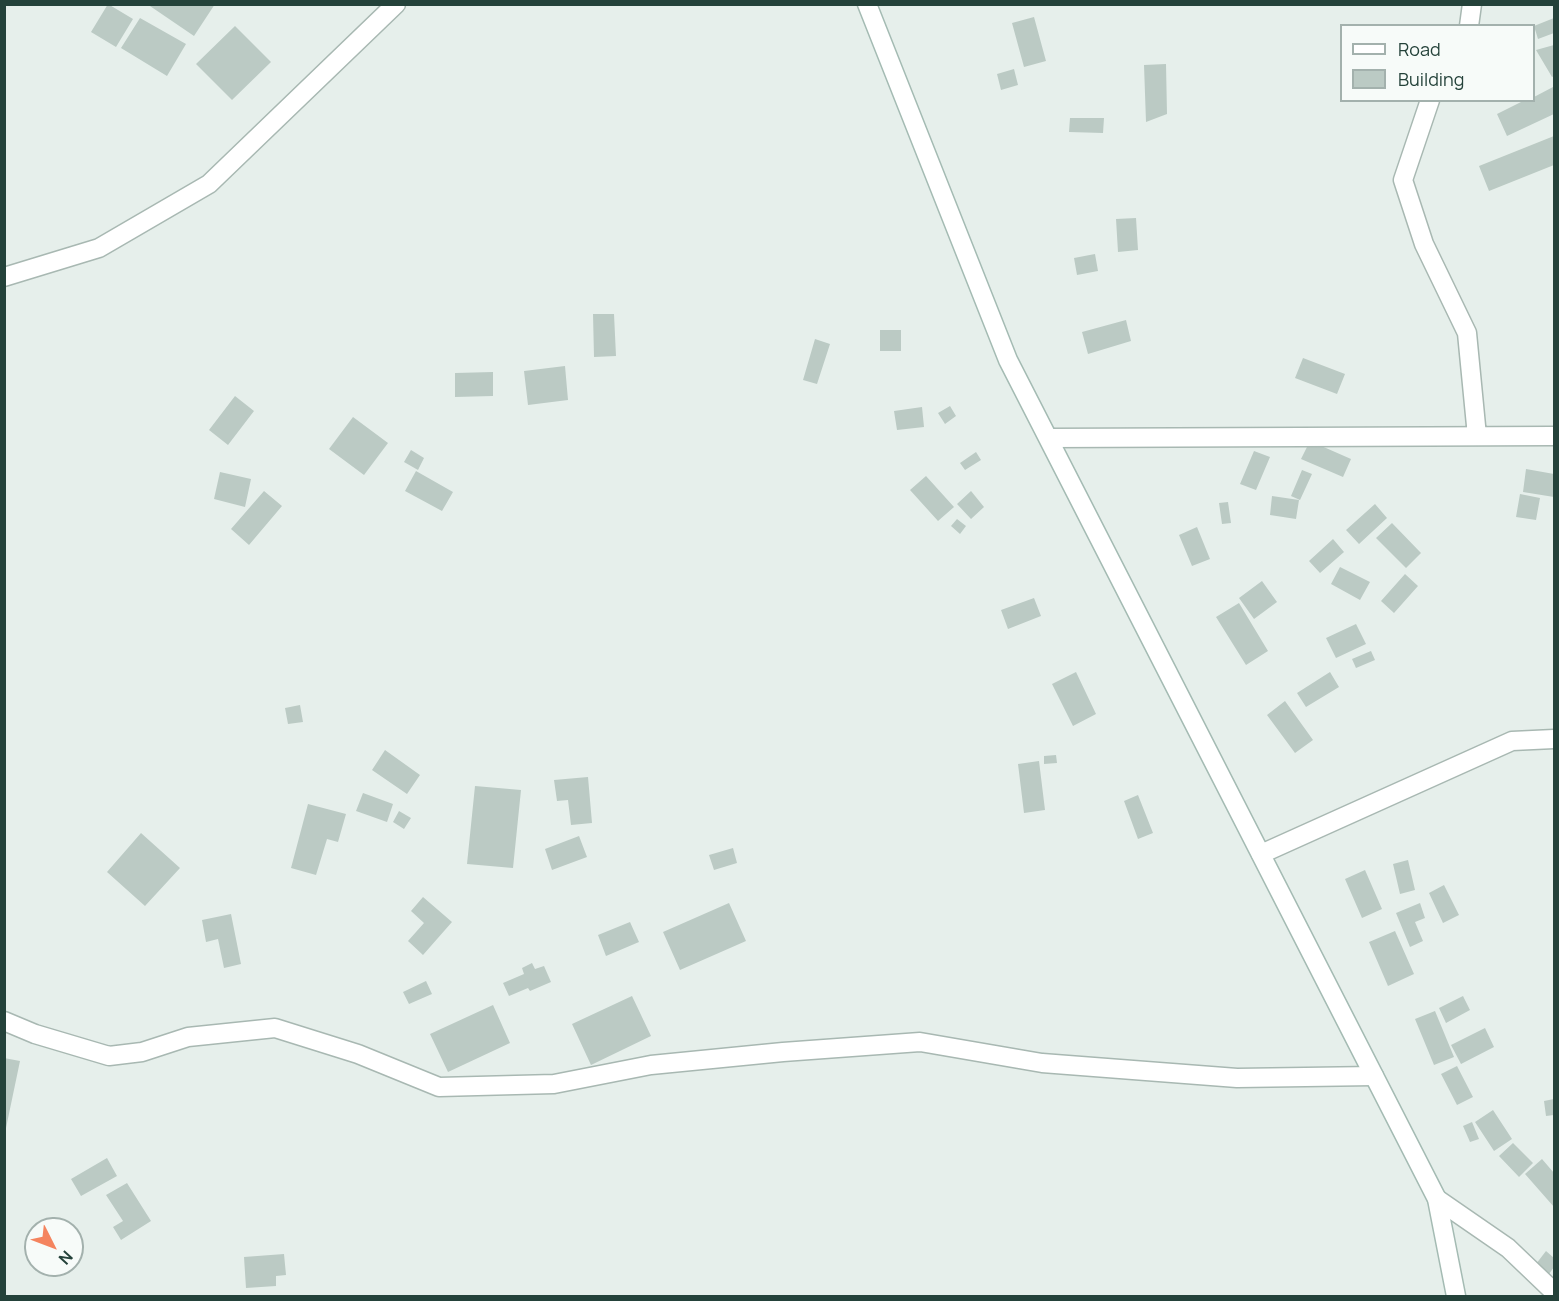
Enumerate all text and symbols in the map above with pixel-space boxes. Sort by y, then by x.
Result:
legend [1340,24,1535,102]
text: Road [1398,37,1441,61]
text: Building [1398,67,1464,91]
north arrow [24,1217,84,1277]
text: N [54,1246,78,1269]

